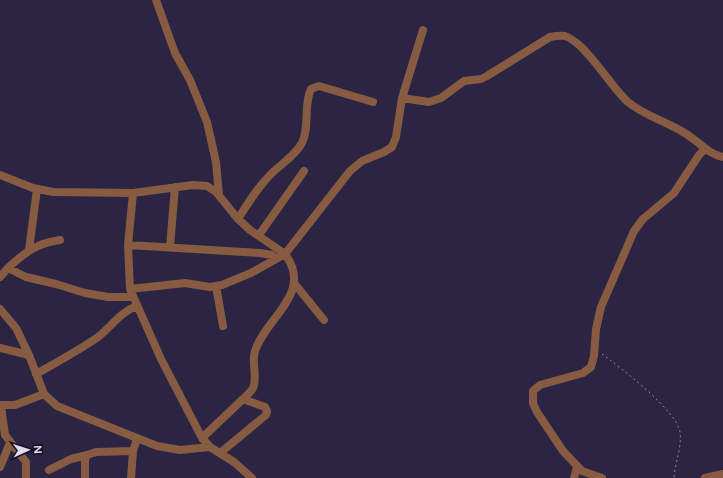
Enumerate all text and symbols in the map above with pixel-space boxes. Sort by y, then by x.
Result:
north arrow [8,430,48,470]
text: N [31,445,44,454]

